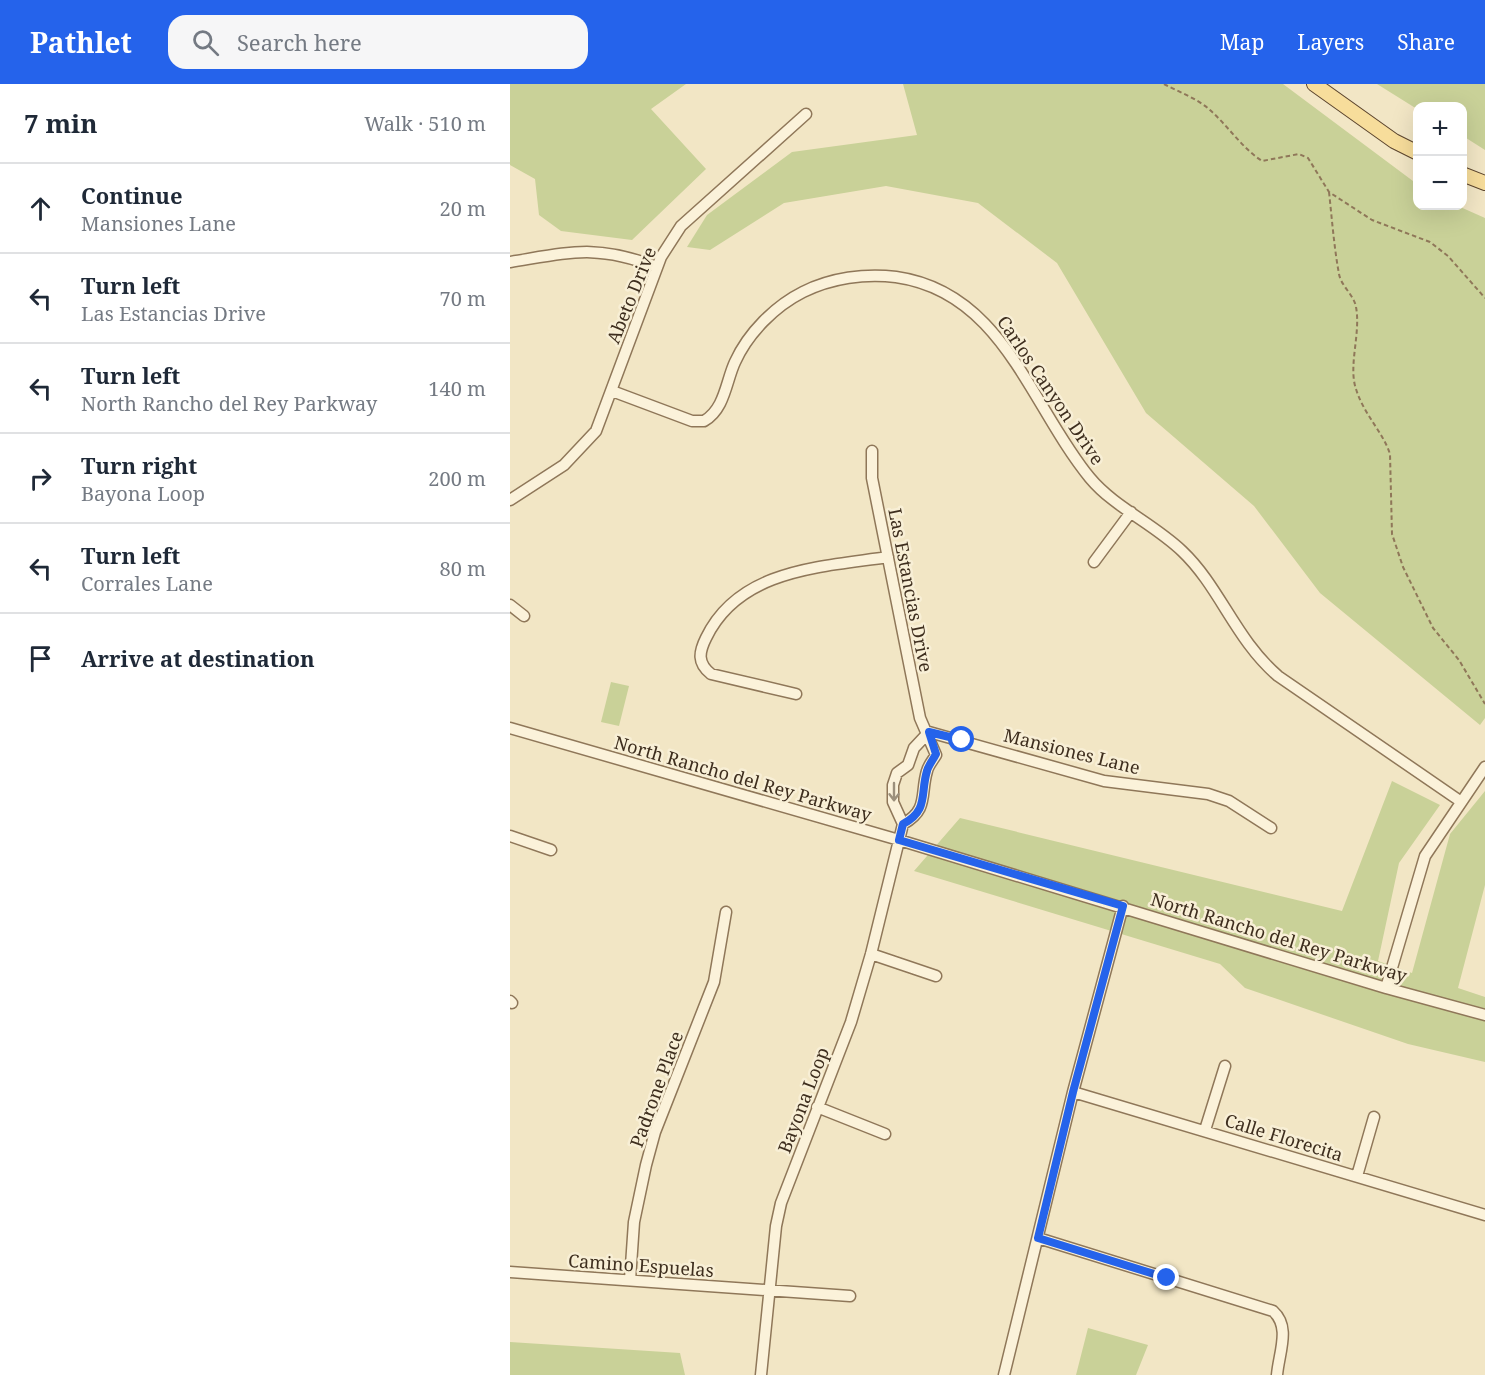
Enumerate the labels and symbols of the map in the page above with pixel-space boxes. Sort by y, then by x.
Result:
street label: Abeto Drive [601,243,661,347]
street label: Carlos Canyon Drive [992,311,1110,469]
street label: Las Estancias Drive [883,506,939,674]
street label: Mansiones Lane [1001,722,1143,780]
route start [948,726,974,752]
street label: North Rancho del Rey Parkway [612,730,875,827]
one-way arrow [888,782,900,802]
street label: North Rancho del Rey Parkway [1148,887,1411,988]
street label: Padrone Place [624,1028,688,1150]
street label: Bayona Loop [772,1044,834,1156]
street label: Calle Florecita [1222,1108,1346,1166]
street label: Camino Espuelas [567,1248,715,1282]
route end [1153,1264,1179,1290]

